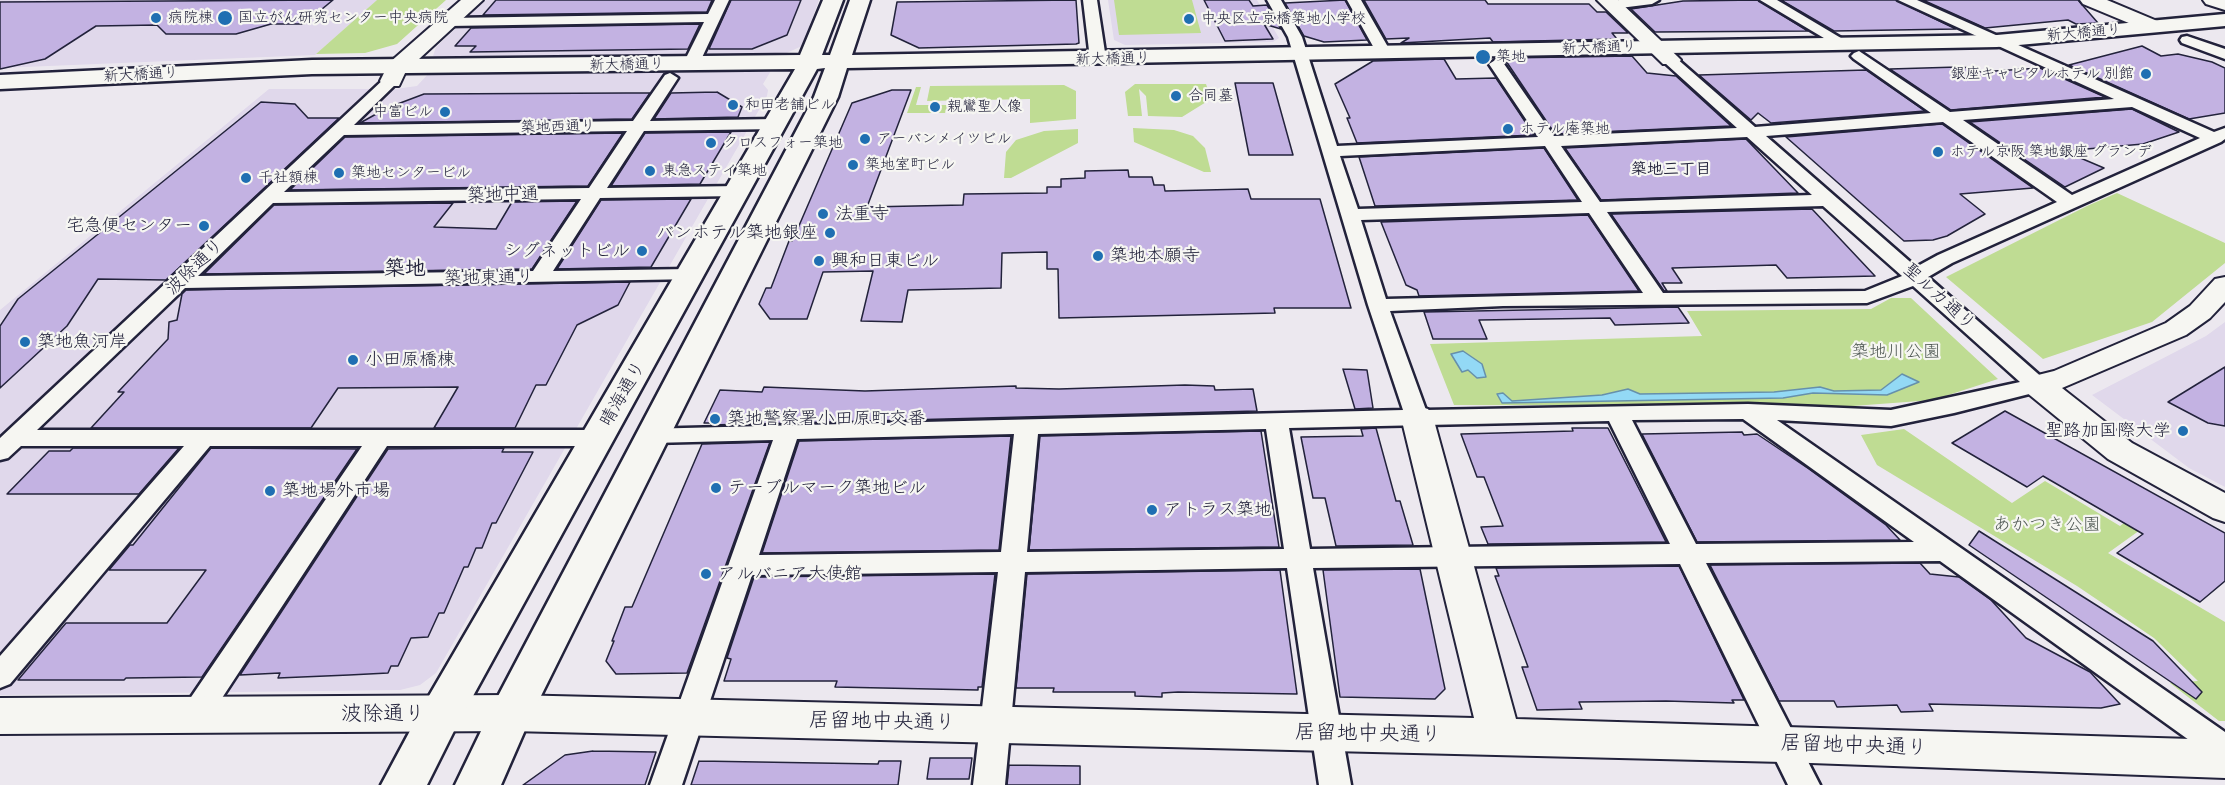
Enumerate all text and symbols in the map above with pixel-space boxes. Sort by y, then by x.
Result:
place label: 病院棟 [168,9,213,27]
marker: 国立がん研究センター中央病院 [216,9,234,27]
place label: 国立がん研究センター中央病院 [238,9,448,27]
place label: 中央区立京橋築地小学校 [1201,10,1366,28]
marker: 病院棟 [149,11,163,25]
marker: 中央区立京橋築地小学校 [1182,12,1196,26]
street label: 新大橋通り [2046,21,2122,45]
street label: 新大橋通り [1561,38,1637,58]
marker: 築地 [1474,48,1492,66]
place label: 築地 [1496,48,1526,66]
street label: 新大橋通り [1075,49,1151,69]
street label: 新大橋通り [589,55,665,75]
street label: 新大橋通り [103,64,179,86]
place label: 銀座キャピタルホテル 別館 [1951,65,2134,83]
marker: 銀座キャピタルホテル 別館 [2139,67,2153,81]
place label: 合同墓 [1188,87,1233,105]
marker: 合同墓 [1169,89,1183,103]
place label: 和田老舗ビル [745,96,835,114]
marker: 和田老舗ビル [726,98,740,112]
place label: 親鸞聖人像 [947,98,1022,116]
marker: 親鸞聖人像 [928,100,942,114]
place label: 中富ビル [373,103,433,121]
marker: 中富ビル [438,105,452,119]
street label: 築地西通り [520,117,596,137]
place label: ホテル庵築地 [1520,120,1610,138]
marker: ホテル庵築地 [1501,122,1515,136]
place label: アーバンメイツビル [877,130,1011,148]
marker: アーバンメイツビル [858,132,872,146]
place label: クロスフォー築地 [723,134,843,152]
marker: クロスフォー築地 [704,136,718,150]
place label: ホテル京阪 築地銀座 グランデ [1950,143,2152,161]
marker: ホテル京阪 築地銀座 グランデ [1931,145,1945,159]
place label: 築地室町ビル [865,156,955,174]
marker: 築地室町ビル [846,158,860,172]
district label: 築地三丁目 [1631,160,1711,180]
place label: 東急ステイ築地 [662,162,767,180]
place label: 築地センタービル [351,164,471,182]
marker: 東急ステイ築地 [643,164,657,178]
marker: 築地センタービル [332,166,346,180]
place label: 千社額棟 [258,169,318,187]
marker: 千社額棟 [239,171,253,185]
street label: 築地中通 [467,184,539,206]
place label: 法重寺 [835,203,889,225]
marker: 法重寺 [816,207,830,221]
place label: 宅急便センター [66,215,192,237]
marker: 宅急便センター [197,219,211,233]
place label: バンホテル築地銀座 [656,222,818,244]
marker: バンホテル築地銀座 [823,226,837,240]
street label: 波除通り [162,234,228,300]
place label: シグネットビル [504,240,630,262]
marker: シグネットビル [635,244,649,258]
place label: 築地本願寺 [1110,245,1200,267]
marker: 築地本願寺 [1091,249,1105,263]
place label: 興和日東ビル [831,250,939,272]
marker: 興和日東ビル [812,254,826,268]
district label: 築地 [384,256,426,282]
street label: 聖ルカ通り [1898,259,1980,335]
street label: 築地東通り [444,266,534,290]
place label: 築地魚河岸 [37,331,127,353]
marker: 築地魚河岸 [18,335,32,349]
park label: 築地川公園 [1851,341,1941,363]
place label: 小田原橋棟 [365,349,455,371]
marker: 小田原橋棟 [346,353,360,367]
street label: 晴海通り [596,357,650,431]
place label: 築地警察署小田原町交番 [727,408,925,430]
marker: 築地警察署小田原町交番 [708,412,722,426]
place label: 聖路加国際大学 [2045,420,2171,442]
marker: 聖路加国際大学 [2176,424,2190,438]
place label: テーブルマーク築地ビル [728,477,926,499]
place label: 築地場外市場 [282,480,390,502]
marker: テーブルマーク築地ビル [709,481,723,495]
marker: 築地場外市場 [263,484,277,498]
place label: アトラス築地 [1164,499,1272,521]
marker: アトラス築地 [1145,503,1159,517]
park label: あかつき公園 [1993,514,2101,536]
place label: アルバニア大使館 [718,563,862,585]
marker: アルバニア大使館 [699,567,713,581]
street label: 波除通り [341,701,425,727]
street label: 居留地中央通り [808,708,956,736]
street label: 居留地中央通り [1294,720,1442,748]
street label: 居留地中央通り [1780,731,1928,761]

